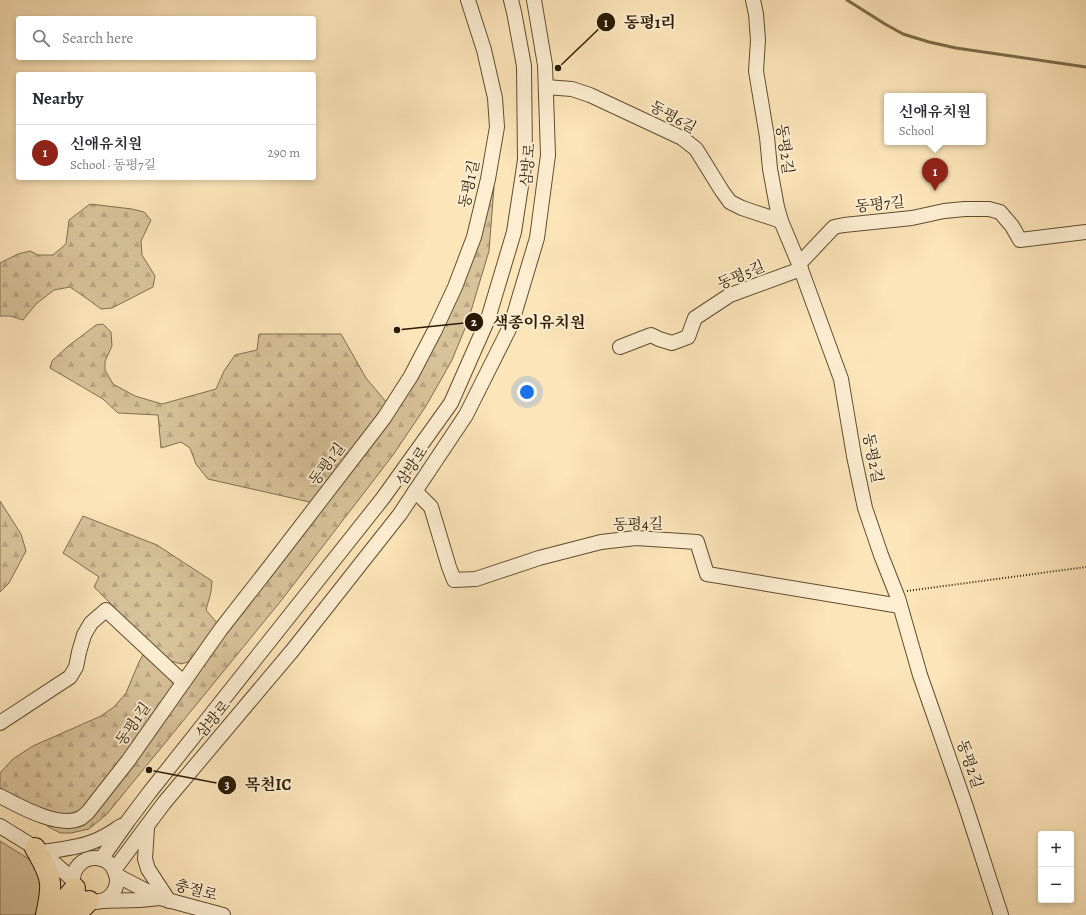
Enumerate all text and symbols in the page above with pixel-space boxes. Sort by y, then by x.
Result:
callout: 동평1리 [596,8,684,36]
text: 동평1리 [624,12,676,34]
text: 1 [604,15,609,31]
search box [16,16,316,60]
icon: search [30,27,52,49]
text: Search here [62,28,133,48]
text: Nearby [32,87,83,110]
popup [884,93,986,145]
street label: 동평6길 [646,96,700,138]
text: 신애유치원 [899,102,971,122]
text: School [899,122,934,139]
street label: 동평2길 [772,123,798,175]
text: 신애유치원 [70,134,142,154]
street label: 삼방로 [516,142,540,188]
text: 1 [43,144,47,161]
text: 290 m [268,144,300,161]
text: School · 동평7길 [70,156,156,173]
street label: 동평1길 [454,158,484,210]
pin: 1 [922,158,948,191]
street label: 동평7길 [854,191,906,217]
street label: 동평5길 [714,256,768,294]
callout: 색종이유치원 [464,308,593,336]
text: 색종이유치원 [493,312,585,334]
text: 2 [471,314,477,330]
your location [517,382,537,402]
street label: 동평2길 [858,431,888,485]
street label: 동평1길 [304,439,350,489]
street label: 삼방로 [392,442,433,490]
street label: 동평4길 [613,514,663,534]
street label: 삼방로 [191,696,235,742]
street label: 동평1길 [111,698,155,750]
street label: 동평2길 [952,737,988,791]
callout: 목천IC [217,771,299,799]
text: 목천IC [245,774,291,796]
text: 3 [224,777,230,793]
map controls [1038,831,1074,903]
button: + [1038,831,1074,867]
button: − [1038,867,1074,903]
street label: 충절로 [172,875,220,905]

